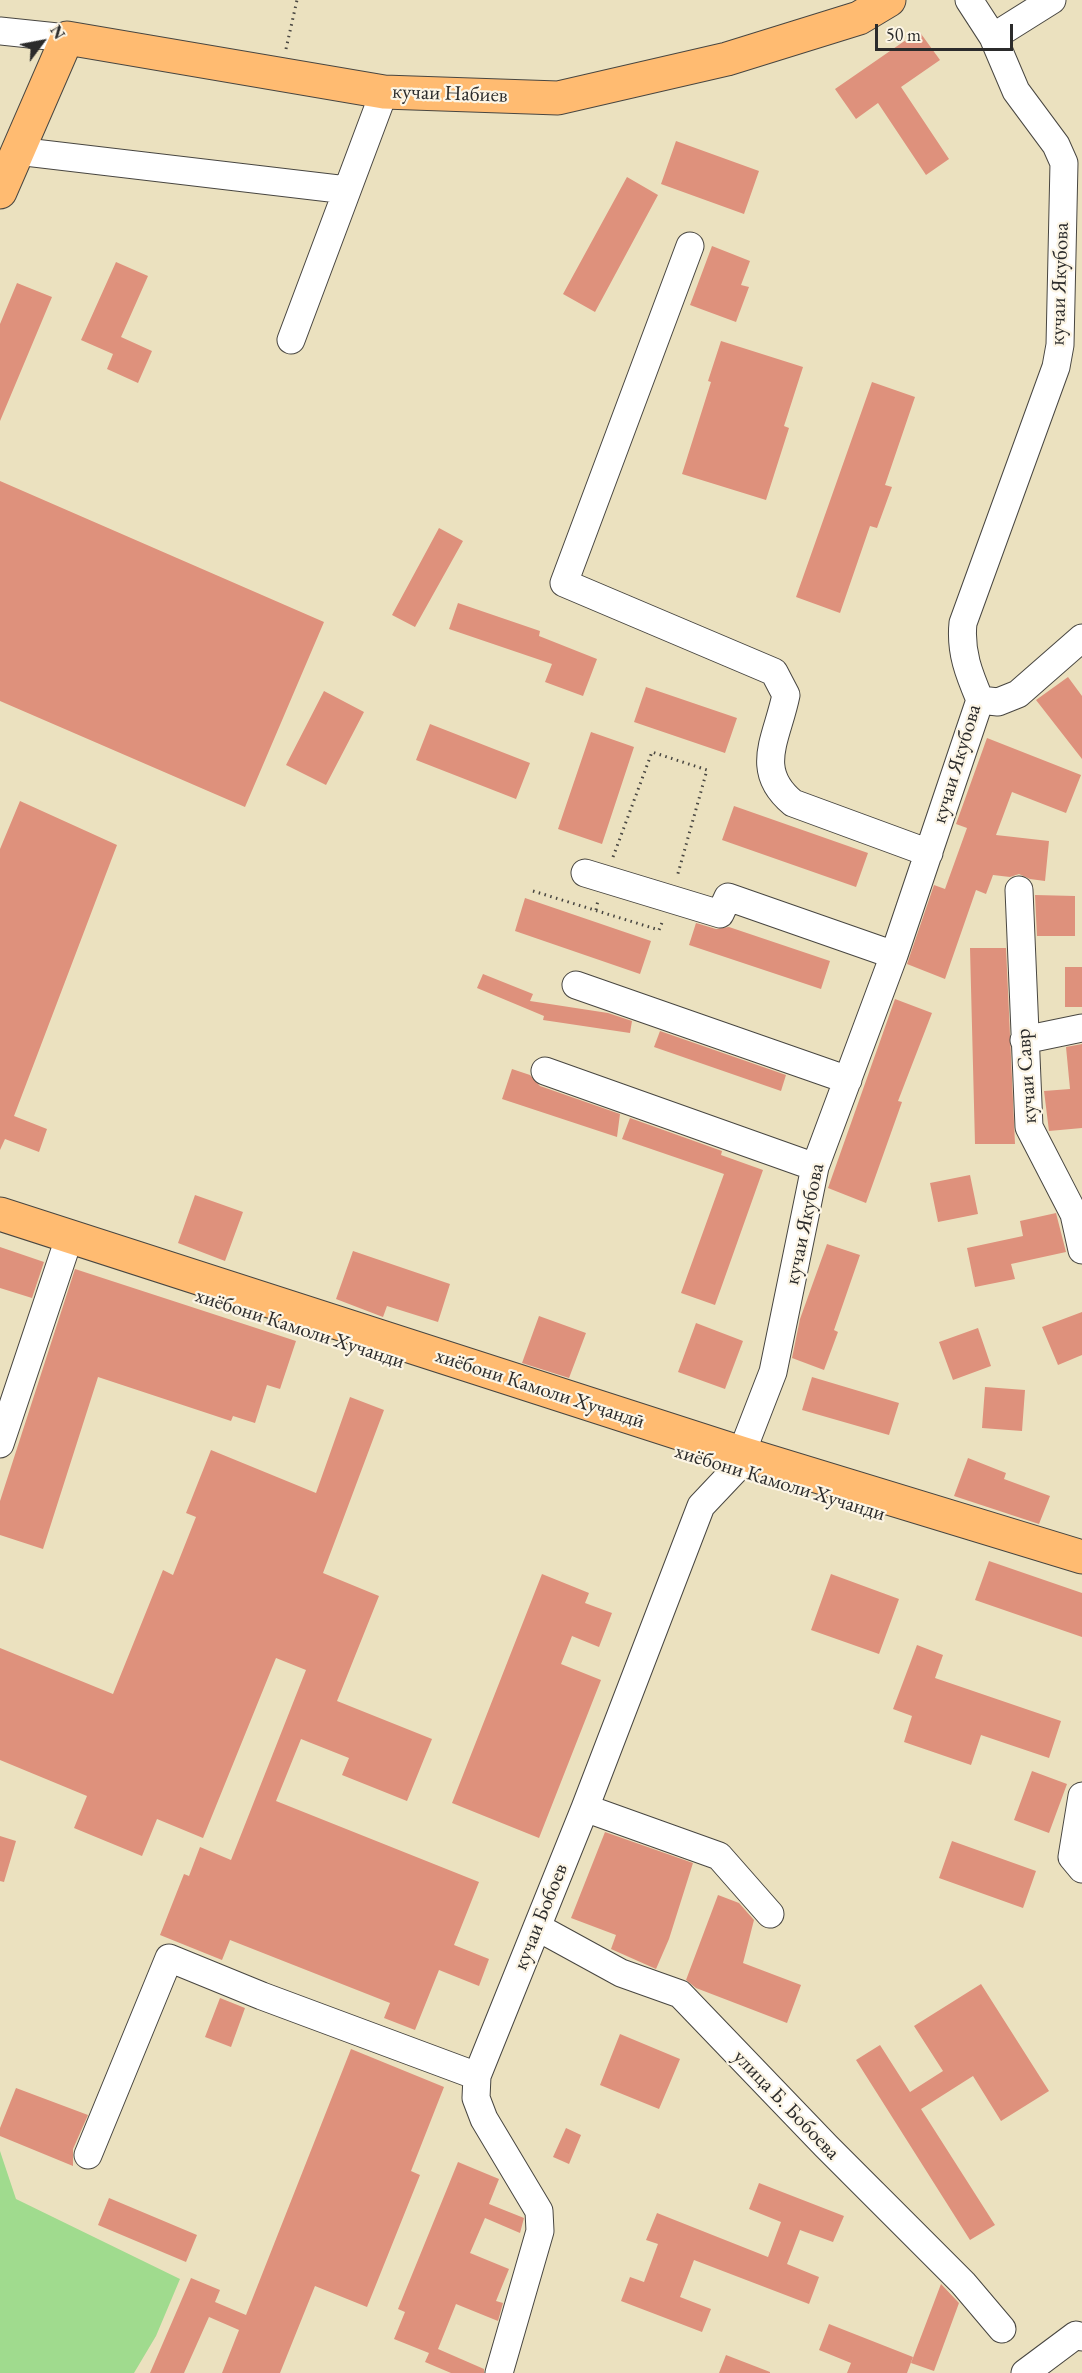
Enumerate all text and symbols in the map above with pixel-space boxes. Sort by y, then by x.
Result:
north arrow [12,12,72,72]
scale bar [878,12,1016,50]
text: N [45,21,70,43]
text: 50 m [886,23,921,46]
street label: кучаи Набиев [392,79,508,109]
street label: кучаи Якубова [1045,222,1075,346]
street label: кучаи Якубова [927,701,987,827]
street label: кучаи Савр [1011,1028,1043,1124]
street label: кучаи Якубова [780,1161,830,1287]
street label: хиёбони Камоли Хучанди [192,1283,408,1375]
street label: хиёбони Камоли Хуҷандӣ [432,1343,648,1435]
street label: хиёбони Камоли Хучанди [672,1439,888,1527]
street label: кучаи Бобоев [508,1860,574,1974]
street label: улица Б. Бобоева [727,2045,845,2165]

